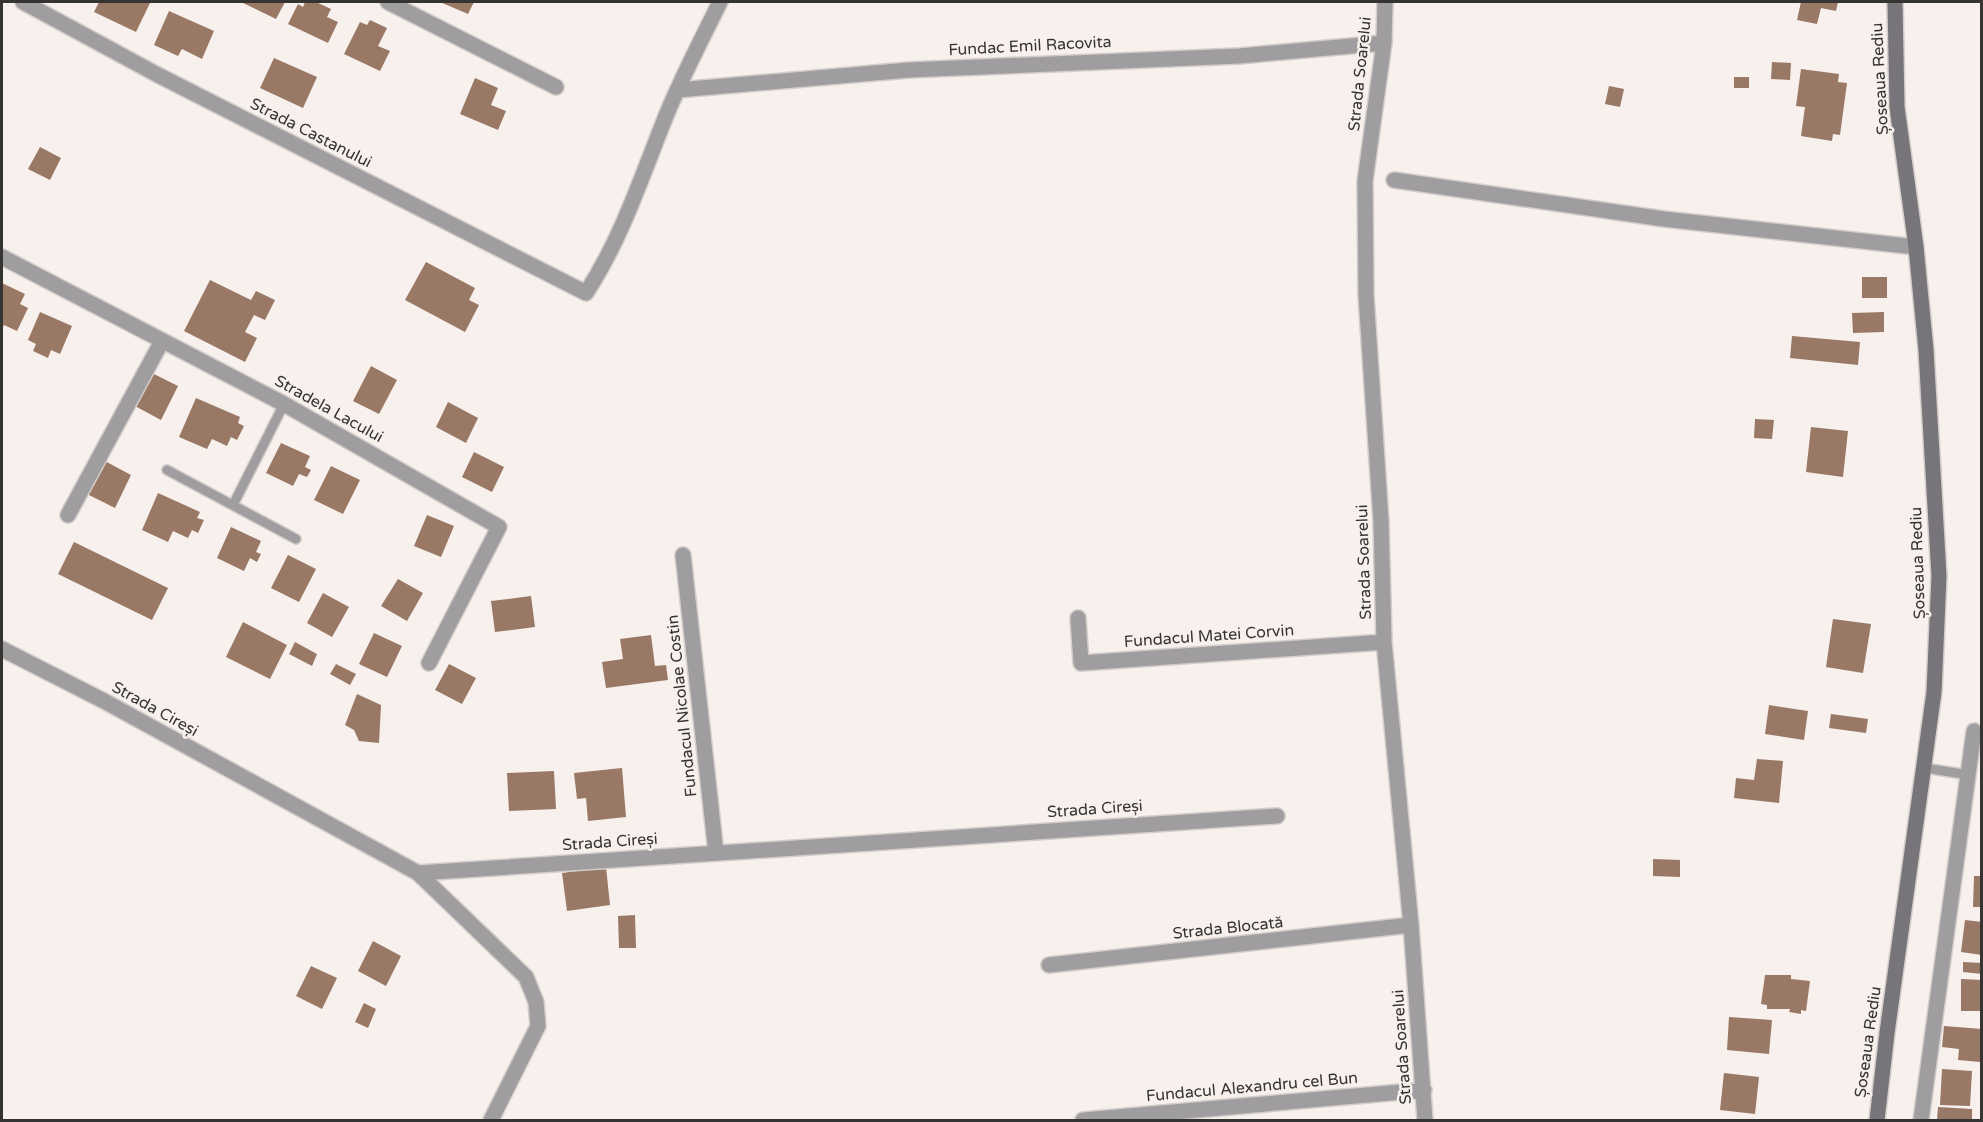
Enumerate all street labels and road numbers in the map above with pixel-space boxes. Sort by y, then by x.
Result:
street label: Strada Soarelui [1344,16,1376,132]
street label: Șoseaua Rediu [1867,22,1893,136]
street label: Fundac Emil Racovita [948,32,1112,60]
street label: Strada Castanului [247,94,375,172]
street label: Stradela Lacului [271,371,387,447]
street label: Strada Soarelui [1352,504,1376,620]
street label: Șoseaua Rediu [1906,506,1930,620]
street label: Fundacul Nicolae Costin [662,614,702,798]
street label: Fundacul Matei Corvin [1123,620,1295,652]
street label: Strada Cireși [108,677,202,741]
street label: Strada Cireși [1047,796,1143,822]
street label: Strada Cireși [562,829,658,855]
street label: Strada Blocată [1172,912,1284,944]
street label: Șoseaua Rediu [1850,985,1886,1099]
street label: Strada Soarelui [1388,989,1416,1105]
street label: Fundacul Alexandru cel Bun [1145,1068,1359,1106]

